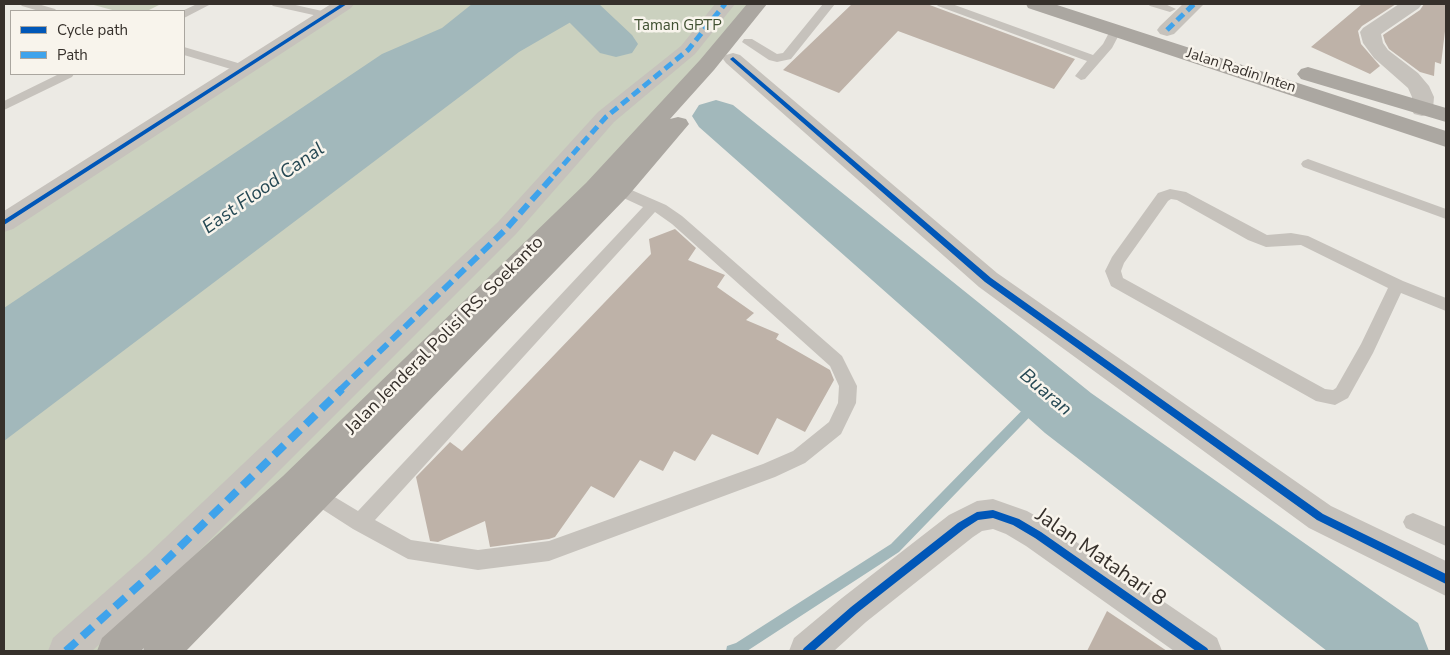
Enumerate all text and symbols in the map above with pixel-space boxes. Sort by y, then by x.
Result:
legend [10,10,185,75]
park label: Taman GPTP [634,17,722,35]
text: Cycle path [57,20,128,40]
text: Path [57,45,88,65]
street label: Jalan Radin Inten [1184,45,1298,97]
water label: East Flood Canal [199,138,329,240]
street label: Jalan Jenderal Polisi RS. Soekanto [341,232,549,440]
water label: Buaran [1014,365,1076,421]
street label: Jalan Matahari 8 [1030,504,1170,612]

